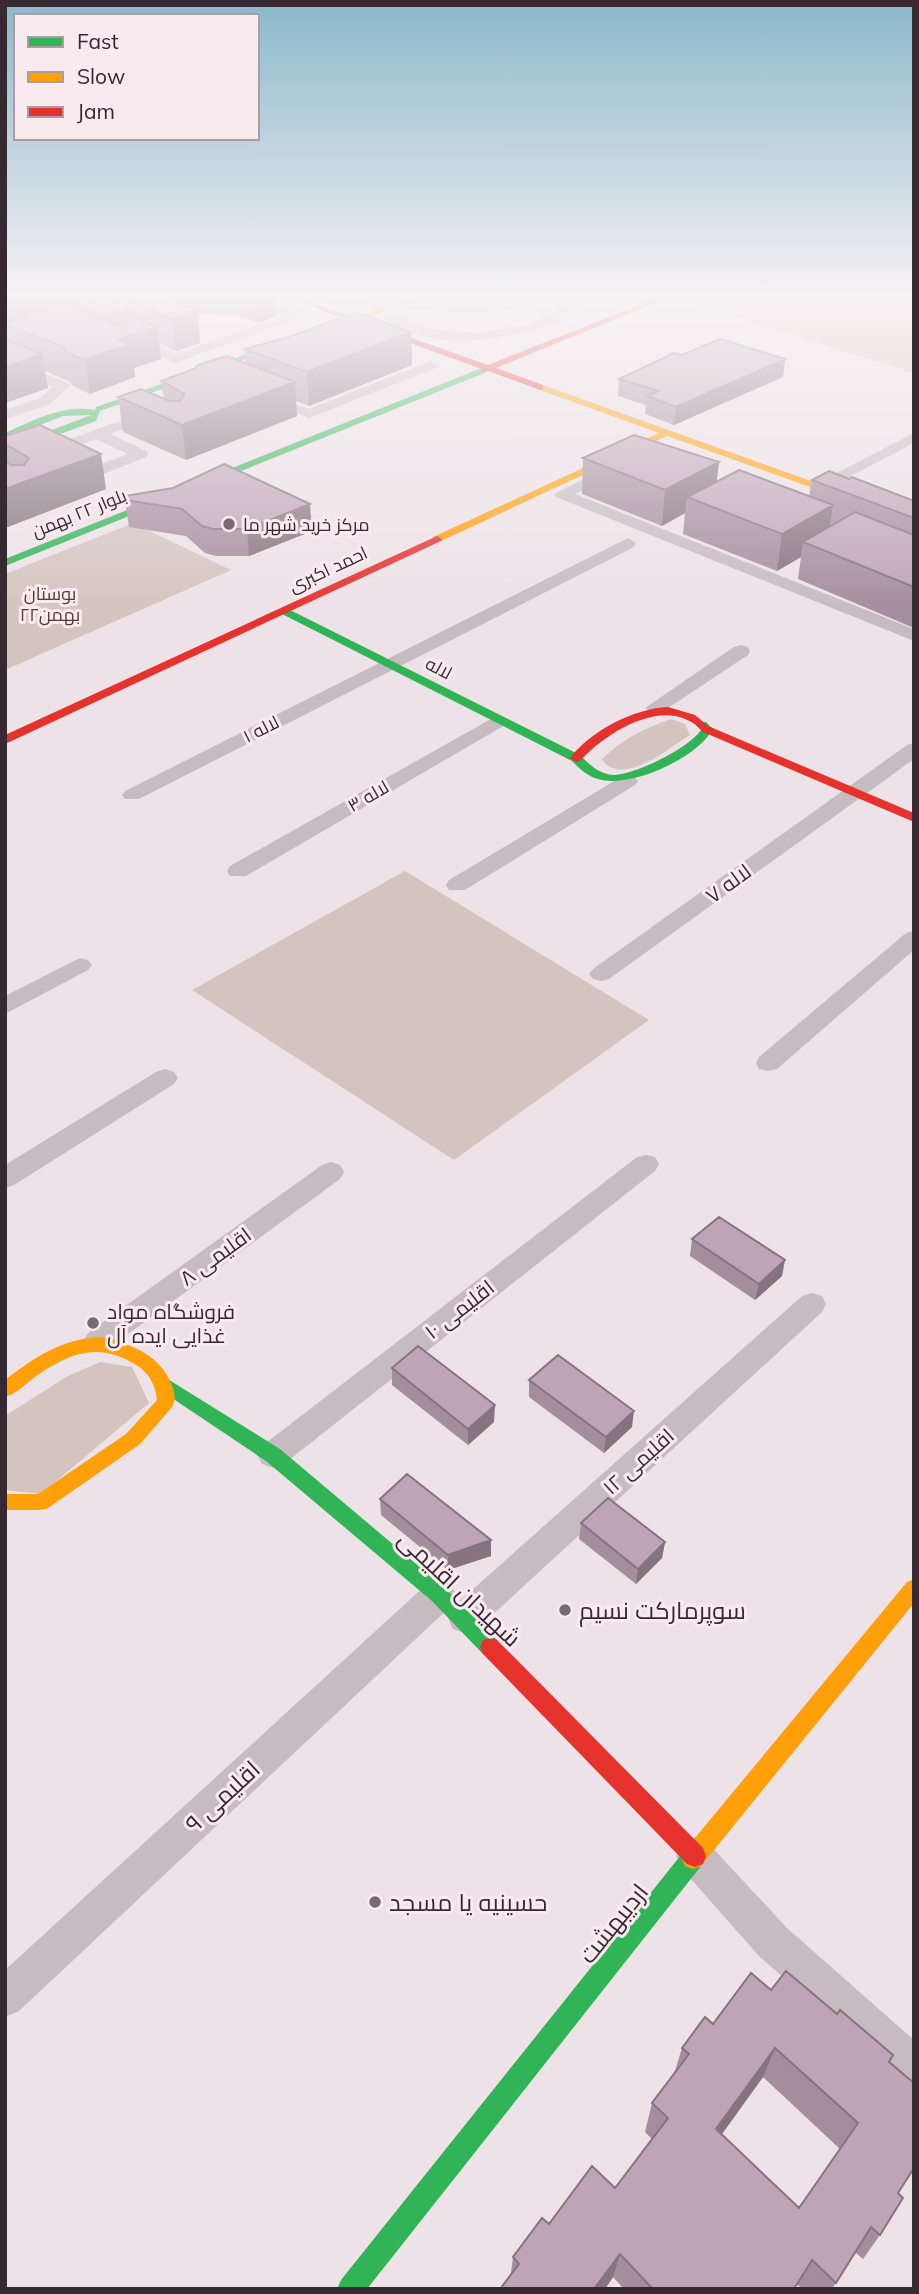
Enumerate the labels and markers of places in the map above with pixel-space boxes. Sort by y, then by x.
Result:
place label: مرکز خرید شهر ما [243,513,370,536]
marker: مرکز خرید شهر ما [221,516,237,532]
place label: فروشگاه مواد غذایی ایده آل [107,1298,235,1349]
marker: فروشگاه مواد غذایی ایده آل [85,1315,101,1331]
place label: سوپرمارکت نسیم [579,1595,746,1627]
marker: سوپرمارکت نسیم [557,1602,573,1618]
place label: حسینیه یا مسجد [389,1887,547,1917]
marker: حسینیه یا مسجد [367,1894,383,1910]

